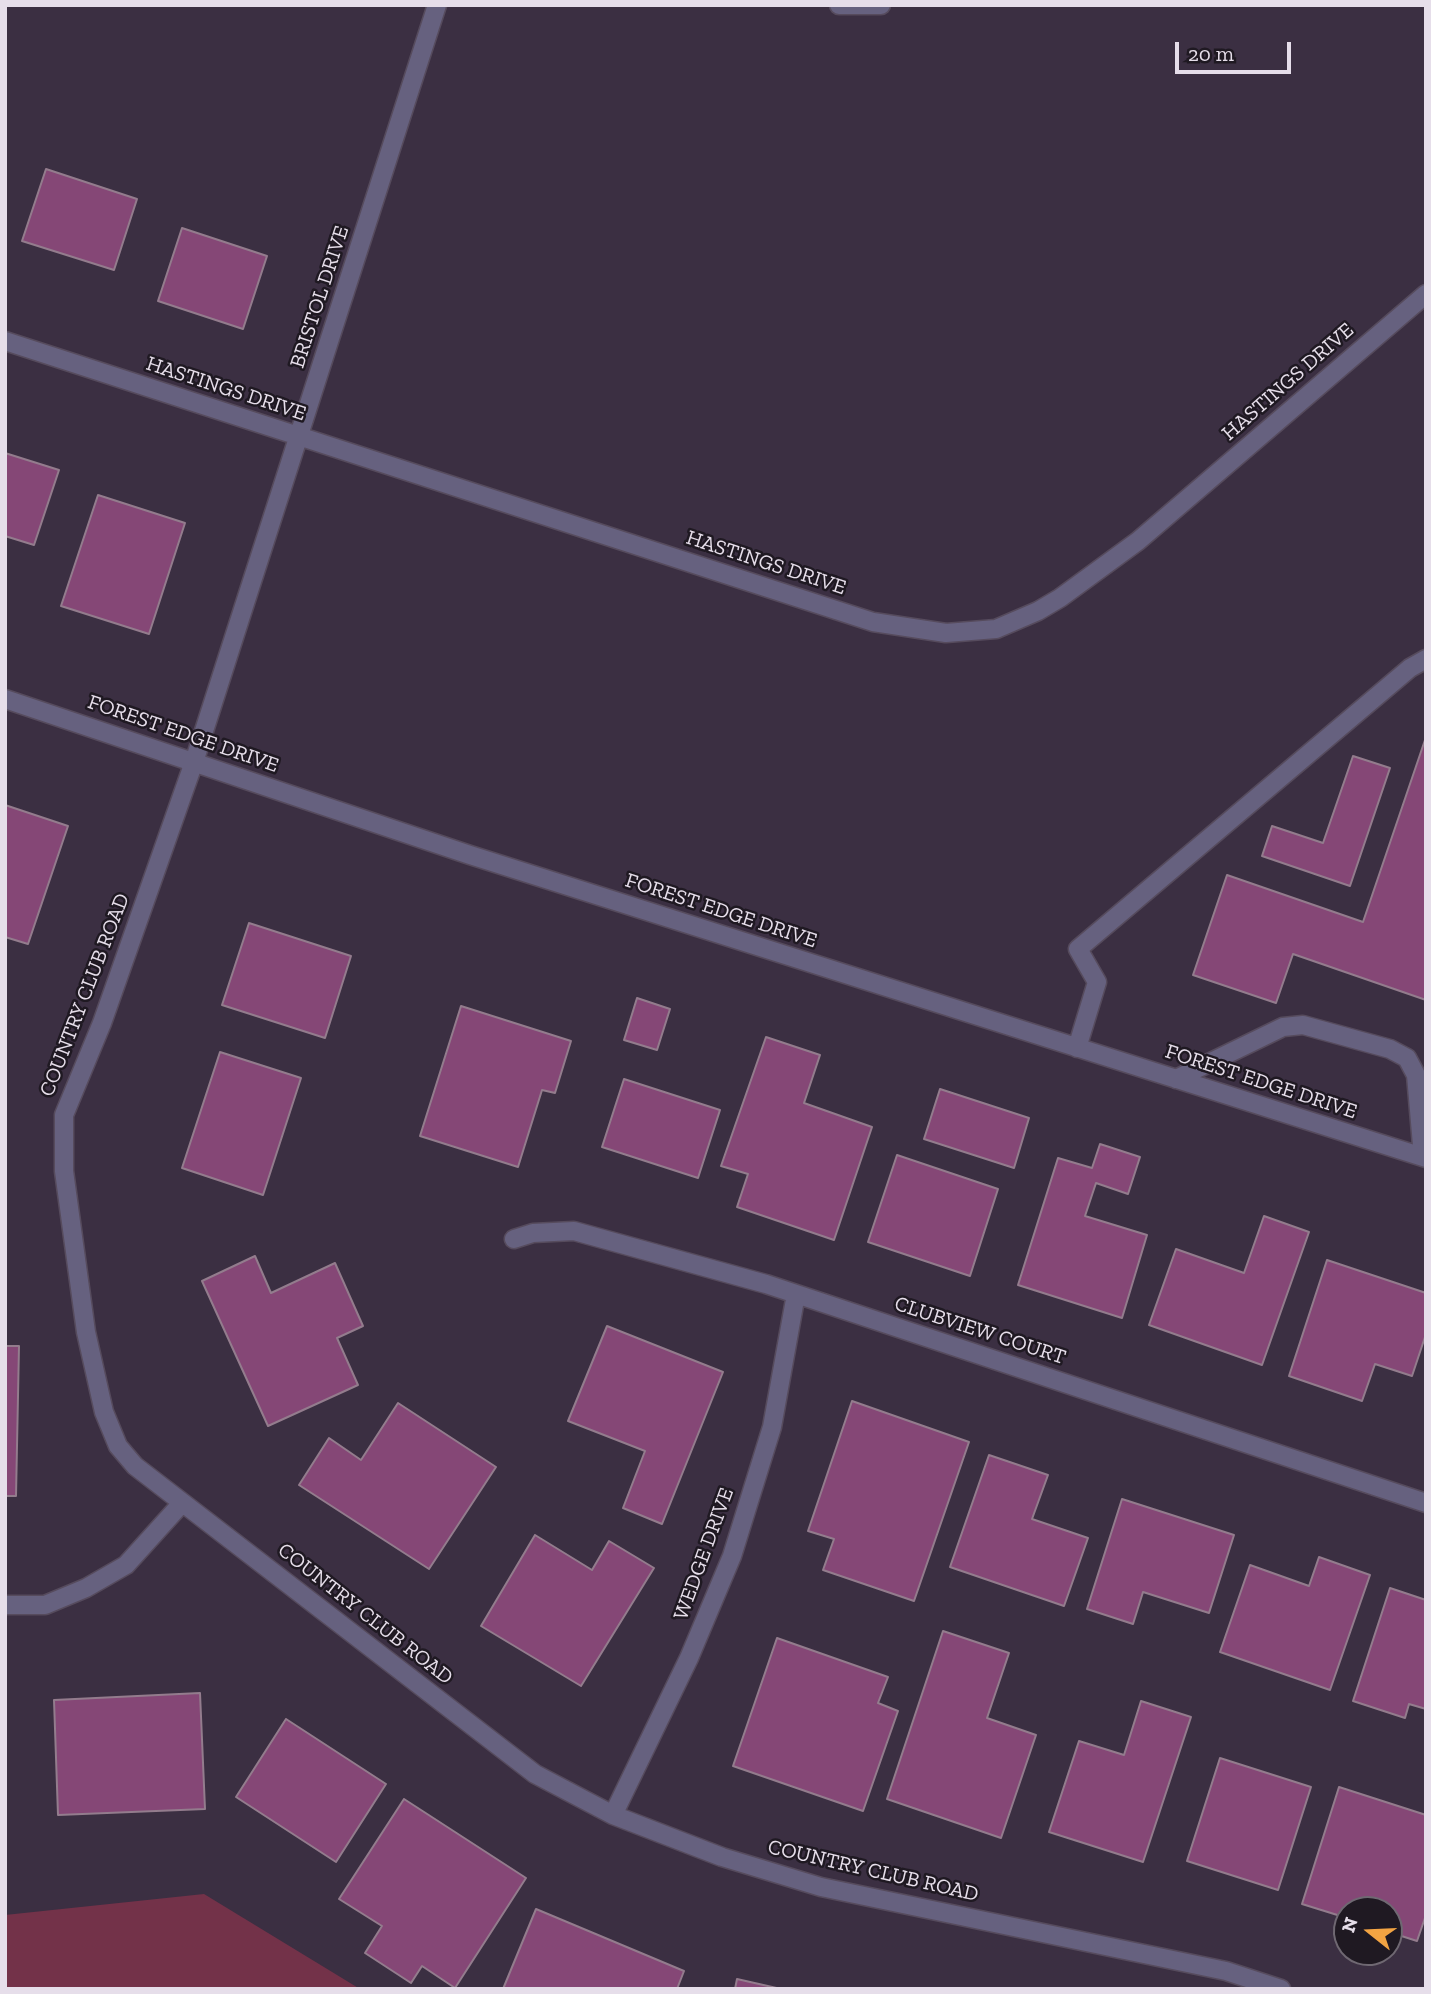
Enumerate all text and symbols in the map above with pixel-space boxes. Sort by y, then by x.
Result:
scale bar [1179,28,1294,72]
text: 20 m [1188,41,1234,66]
street label: BRISTOL DRIVE [285,223,355,371]
street label: HASTINGS DRIVE [1217,318,1359,446]
street label: HASTINGS DRIVE [143,351,309,427]
street label: HASTINGS DRIVE [683,525,849,601]
street label: FOREST EDGE DRIVE [84,690,282,778]
street label: FOREST EDGE DRIVE [622,868,820,954]
street label: COUNTRY CLUB ROAD [35,890,135,1100]
street label: FOREST EDGE DRIVE [1162,1039,1360,1125]
street label: CLUBVIEW COURT [891,1291,1069,1371]
street label: WEDGE DRIVE [668,1485,740,1623]
street label: COUNTRY CLUB ROAD [272,1538,458,1690]
street label: COUNTRY CLUB ROAD [765,1834,981,1908]
north arrow [1333,1896,1403,1966]
text: N [1336,1915,1363,1935]

